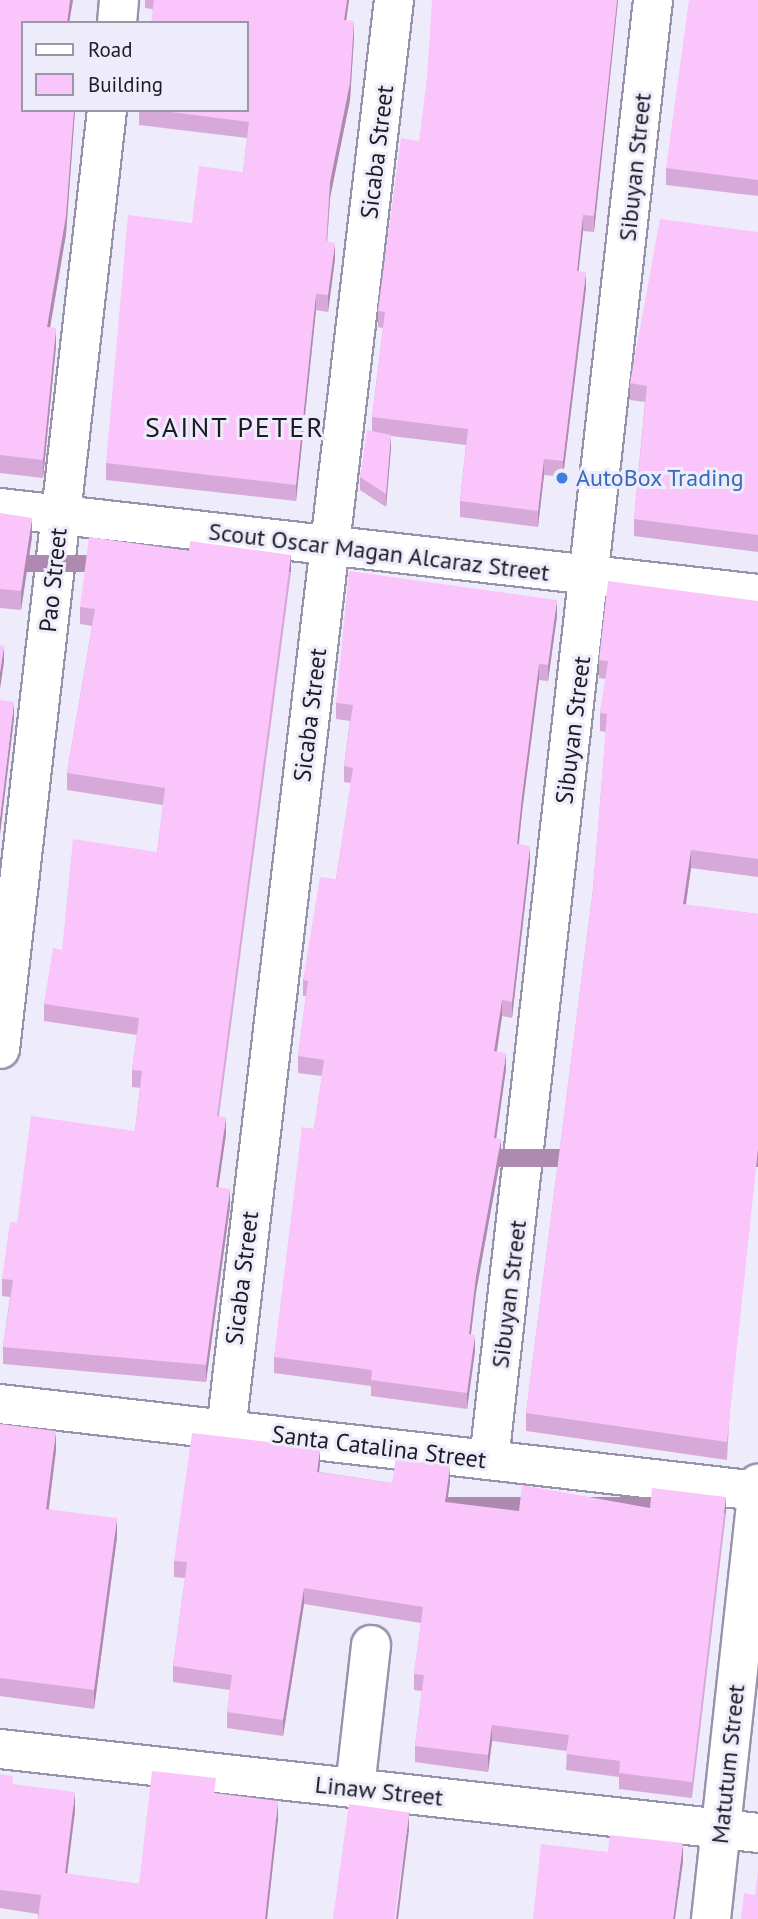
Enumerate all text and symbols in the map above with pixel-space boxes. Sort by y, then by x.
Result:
legend [21,21,248,112]
text: Road [88,36,132,63]
text: Building [88,71,163,98]
street label: Sicaba Street [355,84,399,220]
street label: Sibuyan Street [613,91,657,243]
district label: SAINT PETER [146,410,324,444]
place label: AutoBox Trading [576,464,745,492]
marker: AutoBox Trading [554,470,570,486]
street label: Scout Oscar Magan Alcaraz Street [206,517,552,587]
street label: Pao Street [33,526,73,634]
street label: Sicaba Street [288,647,332,783]
street label: Sibuyan Street [550,654,596,806]
street label: Sicaba Street [220,1210,264,1346]
street label: Sibuyan Street [486,1218,532,1370]
street label: Santa Catalina Street [270,1420,488,1474]
street label: Matutum Street [705,1683,751,1845]
street label: Linaw Street [313,1770,445,1812]

